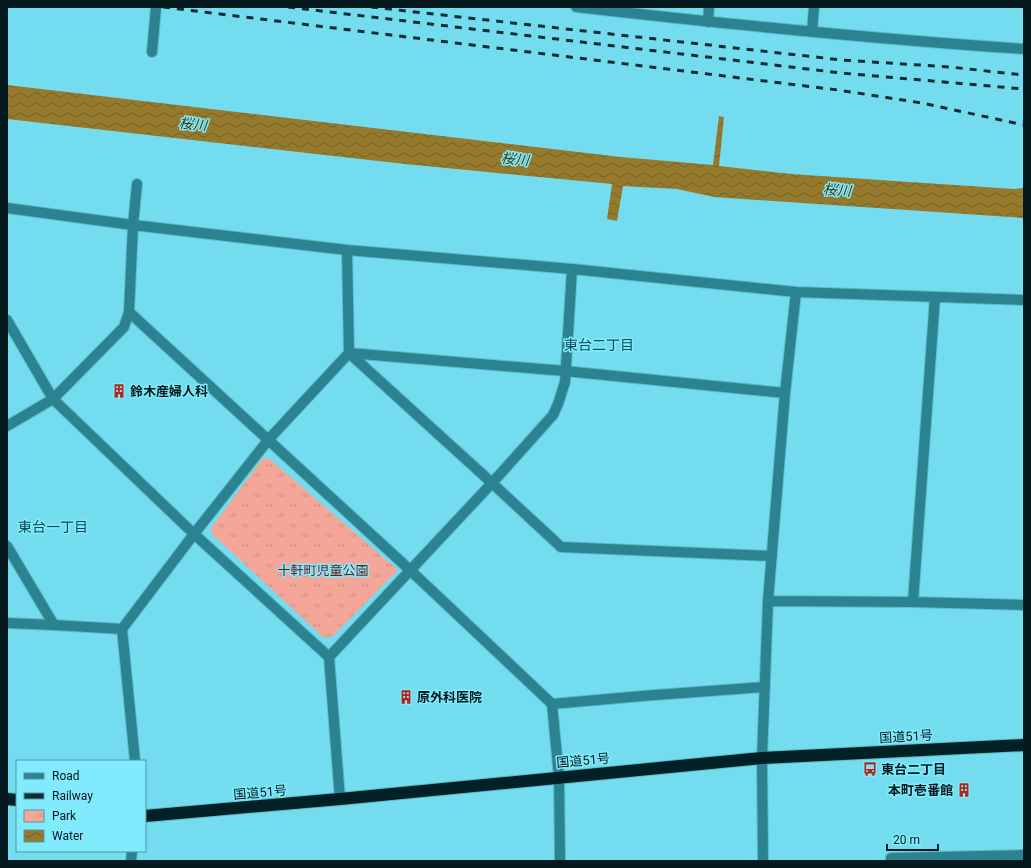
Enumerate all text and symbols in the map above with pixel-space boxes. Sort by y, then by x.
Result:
water label: 桜川 [178,115,210,134]
water label: 桜川 [500,150,532,169]
water label: 桜川 [822,181,854,199]
district label: 東台二丁目 [564,337,634,353]
building icon: 鈴木産婦人科 [111,383,127,399]
place label: 鈴木産婦人科 [130,384,208,399]
district label: 東台一丁目 [18,519,88,535]
park label: 十軒町児童公園 [277,563,369,578]
building icon: 原外科医院 [398,689,414,705]
place label: 原外科医院 [417,690,482,705]
street label: 国道51号 [879,728,933,745]
street label: 国道51号 [556,751,610,770]
legend [16,760,146,852]
bus stop icon: 東台二丁目 [862,761,878,777]
place label: 東台二丁目 [881,762,946,777]
text: Road [52,769,80,783]
building icon: 本町壱番館 [956,782,972,798]
street label: 国道51号 [233,783,287,802]
place label: 本町壱番館 [888,783,953,798]
text: Railway [52,789,93,803]
text: Park [52,809,77,823]
scale bar [887,826,938,852]
text: Water [52,829,83,843]
text: 20 m [893,833,920,847]

